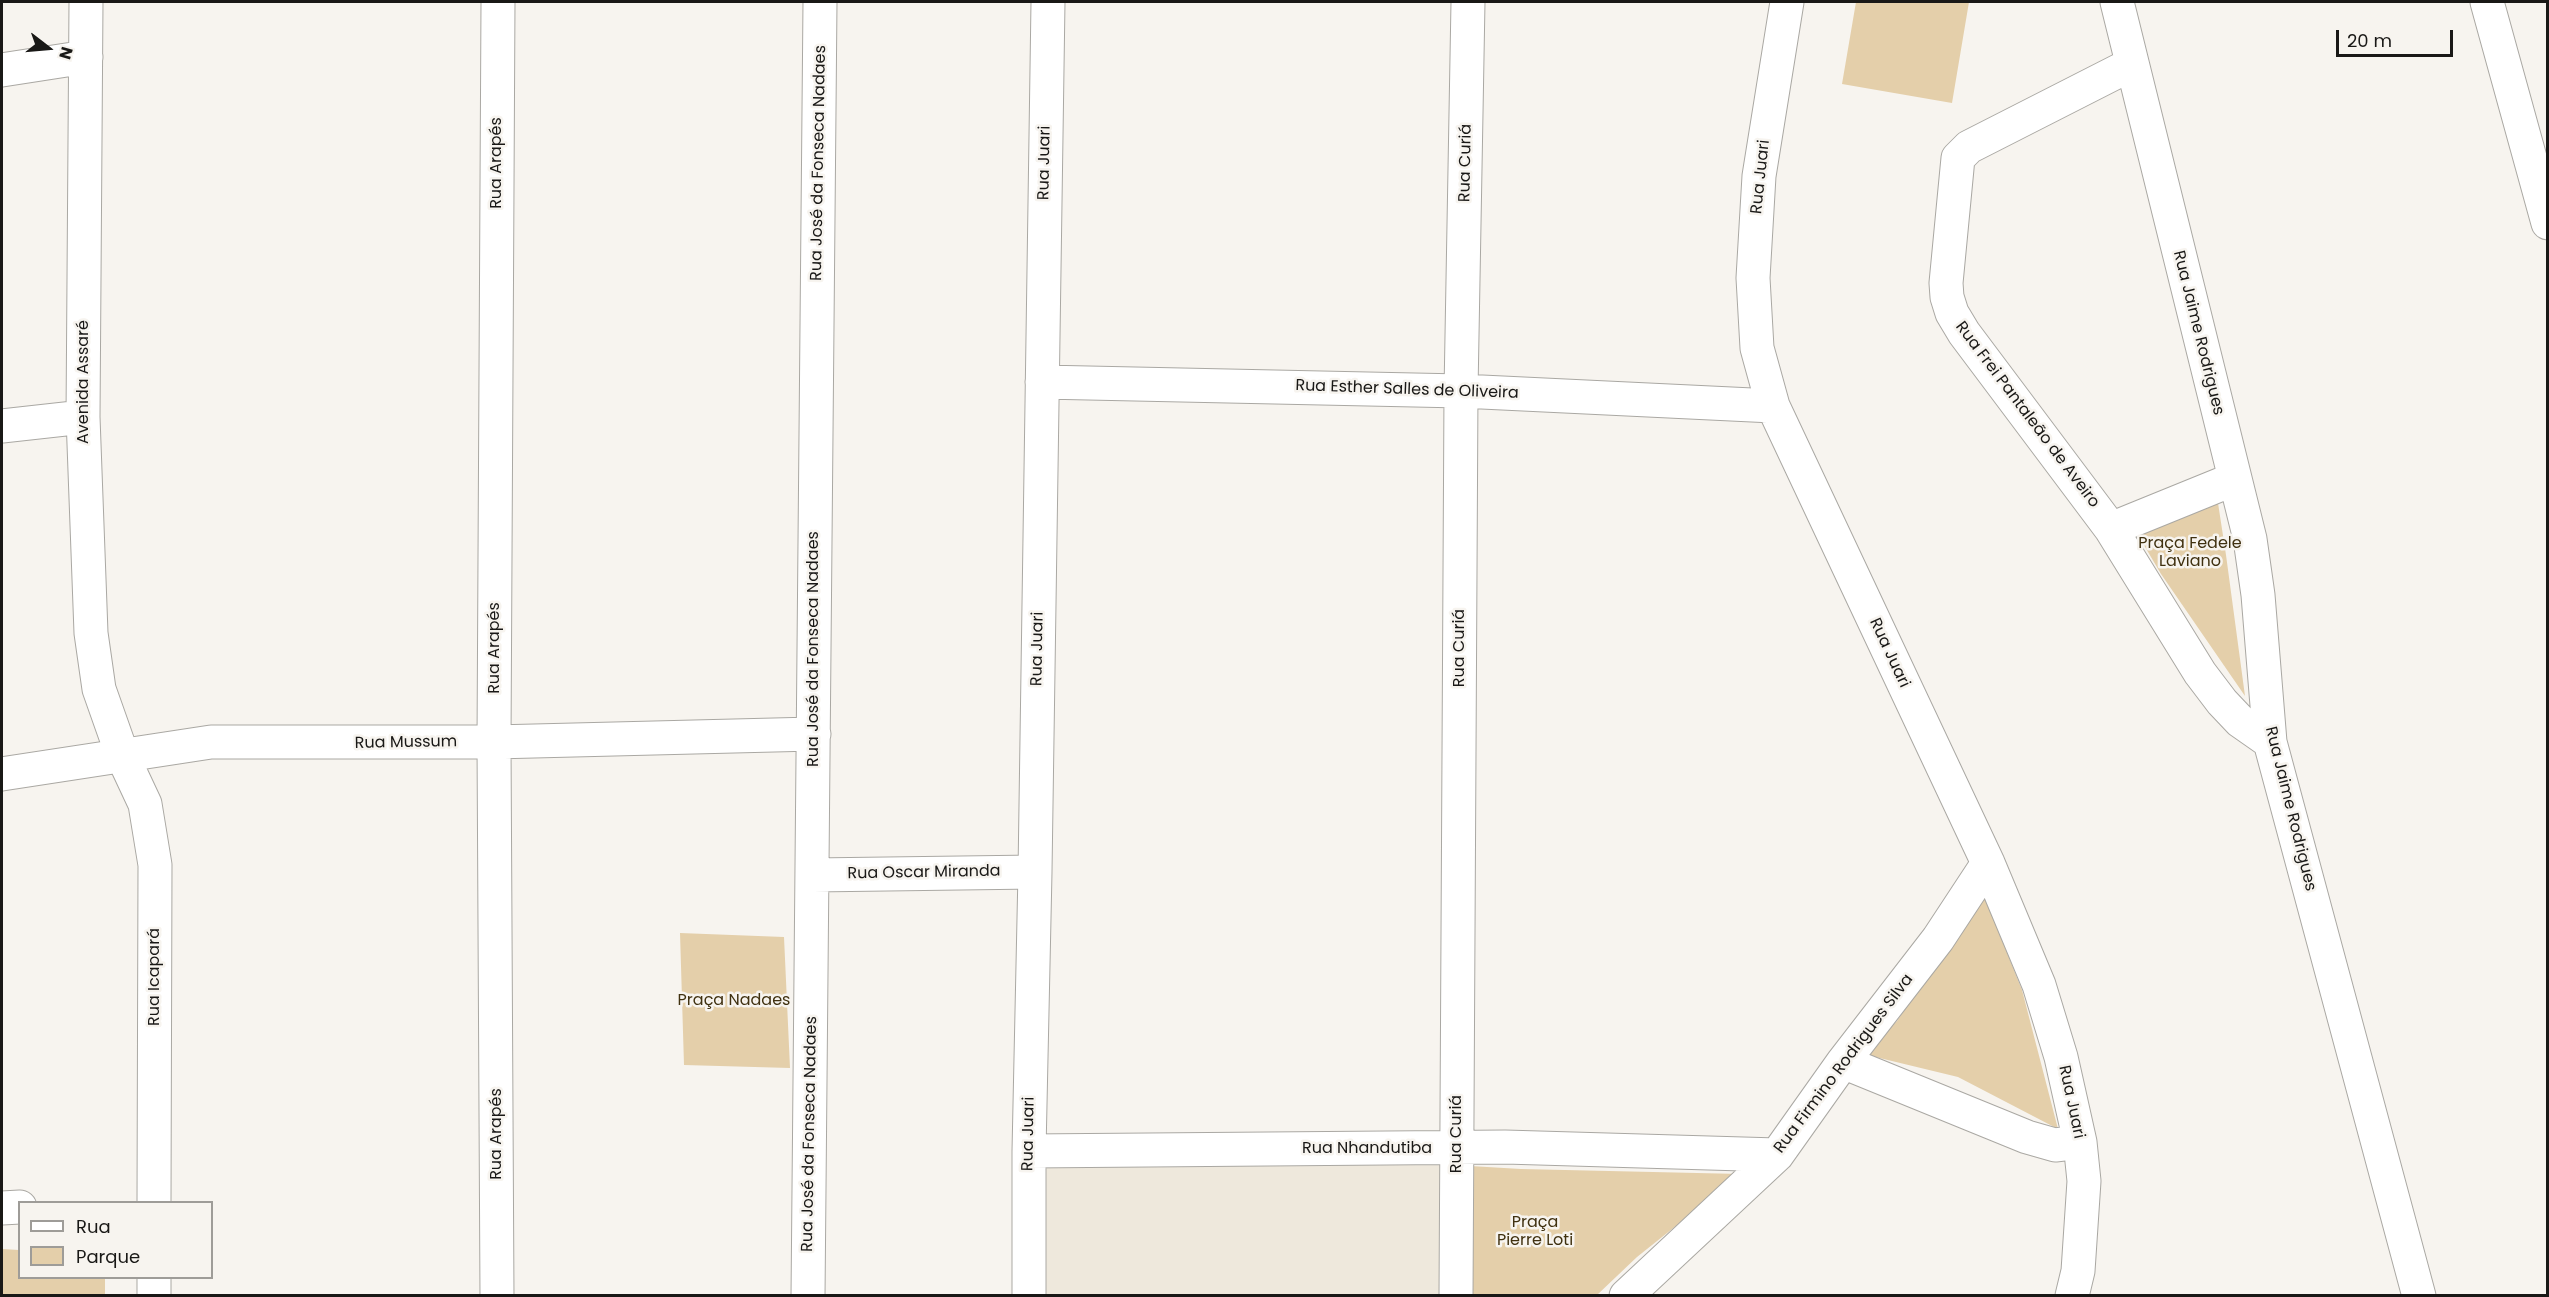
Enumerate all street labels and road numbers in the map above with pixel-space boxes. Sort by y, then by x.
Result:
street label: Rua José da Fonseca Nadaes [807,45,831,281]
street label: Rua Arapés [487,117,507,209]
street label: Rua Curiá [1456,124,1476,202]
street label: Rua Juari [1035,126,1055,200]
street label: Rua Juari [1748,139,1774,215]
street label: Rua Jaime Rodrigues [2168,249,2228,417]
street label: Rua Frei Pantaleão de Aveiro [1951,318,2103,512]
street label: Avenida Assaré [74,320,94,444]
street label: Rua Esther Salles de Oliveira [1295,377,1519,403]
street label: Rua José da Fonseca Nadaes [804,531,824,767]
street label: Rua Arapés [485,602,505,694]
street label: Rua Curiá [1450,609,1470,687]
street label: Rua Juari [1028,612,1048,686]
street label: Rua Juari [1865,615,1913,691]
street label: Rua Jaime Rodrigues [2260,725,2320,893]
street label: Rua Mussum [355,733,457,753]
street label: Rua Oscar Miranda [847,862,1001,884]
street label: Rua Icapará [145,928,165,1026]
street label: Rua Firmino Rodrigues Silva [1770,971,1918,1157]
street label: Rua José da Fonseca Nadaes [798,1016,822,1252]
street label: Rua Juari [2054,1064,2088,1140]
street label: Rua Arapés [487,1088,507,1180]
street label: Rua Curiá [1447,1095,1467,1173]
street label: Rua Juari [1019,1097,1039,1171]
street label: Rua Nhandutiba [1302,1139,1432,1159]

